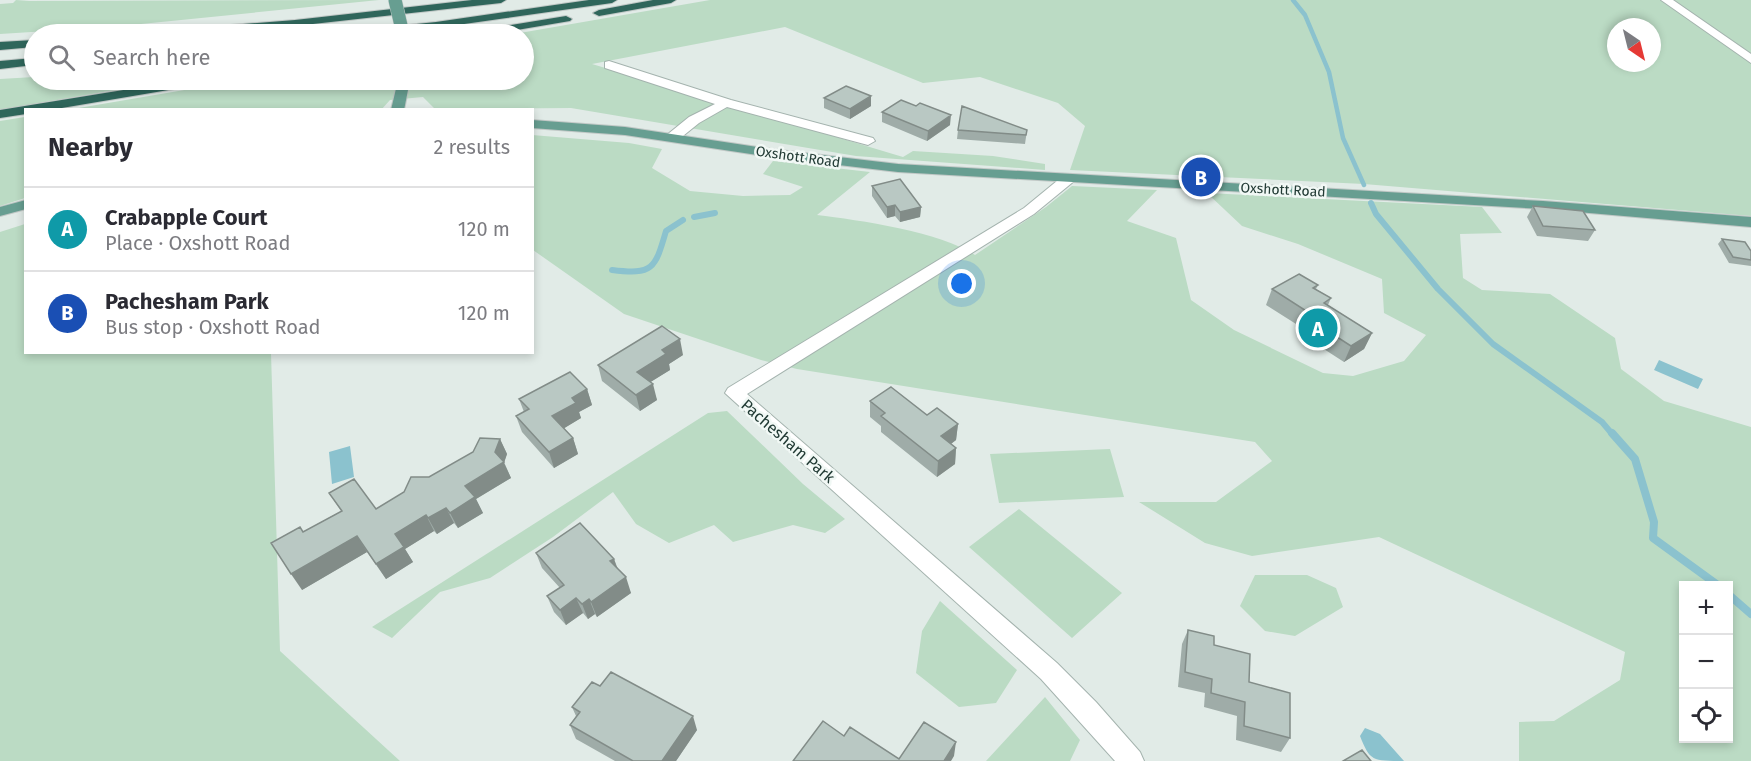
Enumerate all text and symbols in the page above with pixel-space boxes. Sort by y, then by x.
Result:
north arrow [1607,18,1661,72]
search box [24,24,534,90]
icon: search [45,41,78,74]
text: Search here [93,44,211,71]
text: Nearby [48,132,133,163]
text: 2 results [433,135,510,159]
street label: Oxshott Road [755,143,841,171]
pin: B [1182,154,1220,200]
street label: Oxshott Road [1240,179,1326,201]
text: Crabapple Court [105,204,267,231]
text: A [62,217,73,241]
text: 120 m [458,217,510,241]
text: Place · Oxshott Road [105,231,290,255]
your location [947,269,976,298]
text: Pachesham Park [105,288,269,315]
text: B [61,301,74,325]
text: 120 m [458,301,510,325]
pin: A [1298,306,1338,350]
text: Bus stop · Oxshott Road [105,315,321,339]
street label: Pachesham Park [737,395,839,487]
map controls [1679,581,1733,743]
button: + [1679,581,1733,635]
button: − [1679,635,1733,689]
button: locate [1679,689,1733,743]

